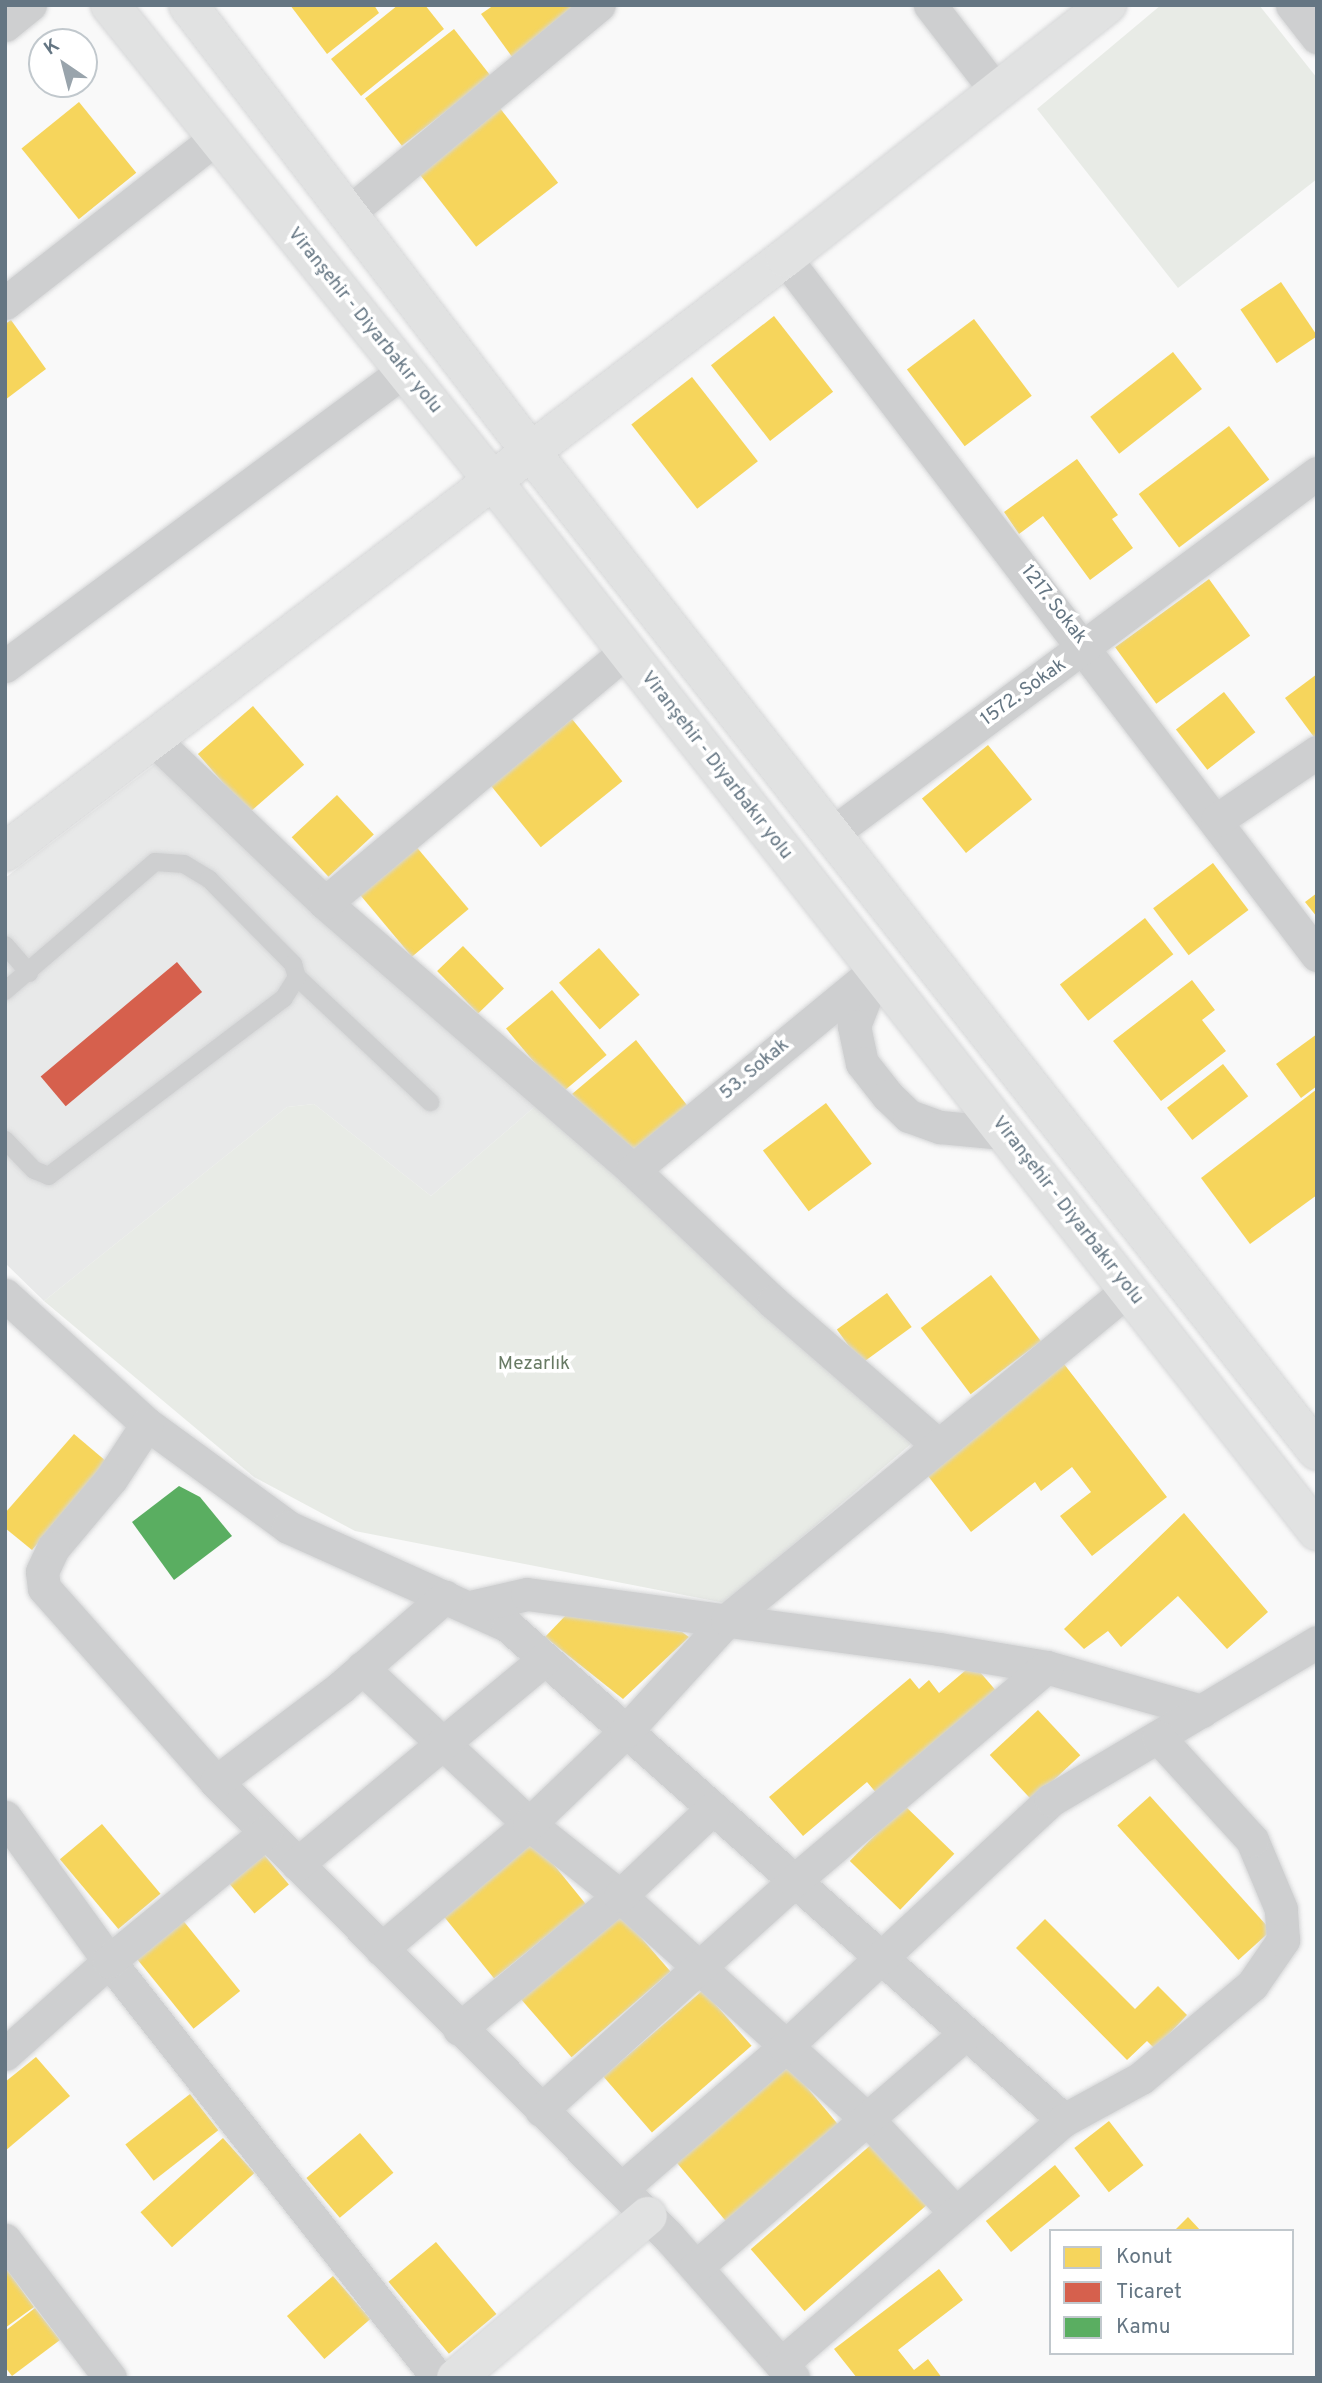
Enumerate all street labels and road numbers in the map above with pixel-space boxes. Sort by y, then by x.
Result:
street label: Viranşehir - Diyarbakır yolu [282,223,446,419]
street label: 1217. Sokak [1015,561,1091,649]
street label: 1572. Sokak [977,654,1071,732]
street label: Viranşehir - Diyarbakır yolu [635,667,797,865]
street label: 53. Sokak [716,1035,794,1105]
street label: Viranşehir - Diyarbakır yolu [986,1112,1148,1310]

